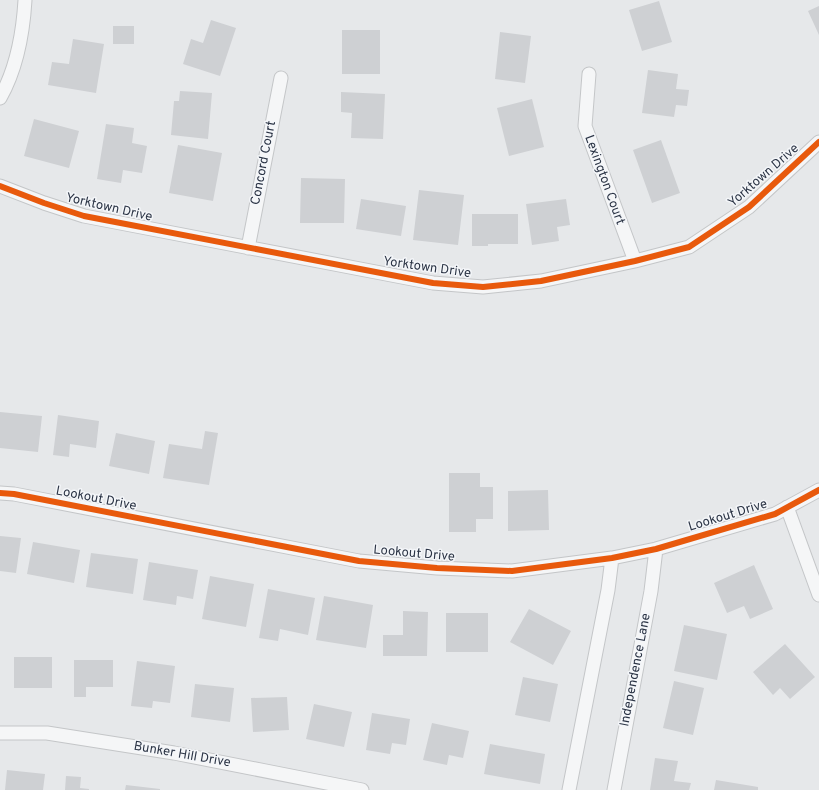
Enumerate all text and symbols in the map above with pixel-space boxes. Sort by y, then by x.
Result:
street label: Concord Court [248,119,280,206]
street label: Lexington Court [580,133,628,227]
street label: Yorktown Drive [725,141,803,211]
street label: Yorktown Drive [64,190,154,226]
street label: Yorktown Drive [382,254,472,282]
street label: Lookout Drive [54,483,138,515]
street label: Lookout Drive [687,496,769,536]
street label: Lookout Drive [373,542,455,566]
street label: Independence Lane [617,612,655,728]
street label: Bunker Hill Drive [132,739,232,771]

